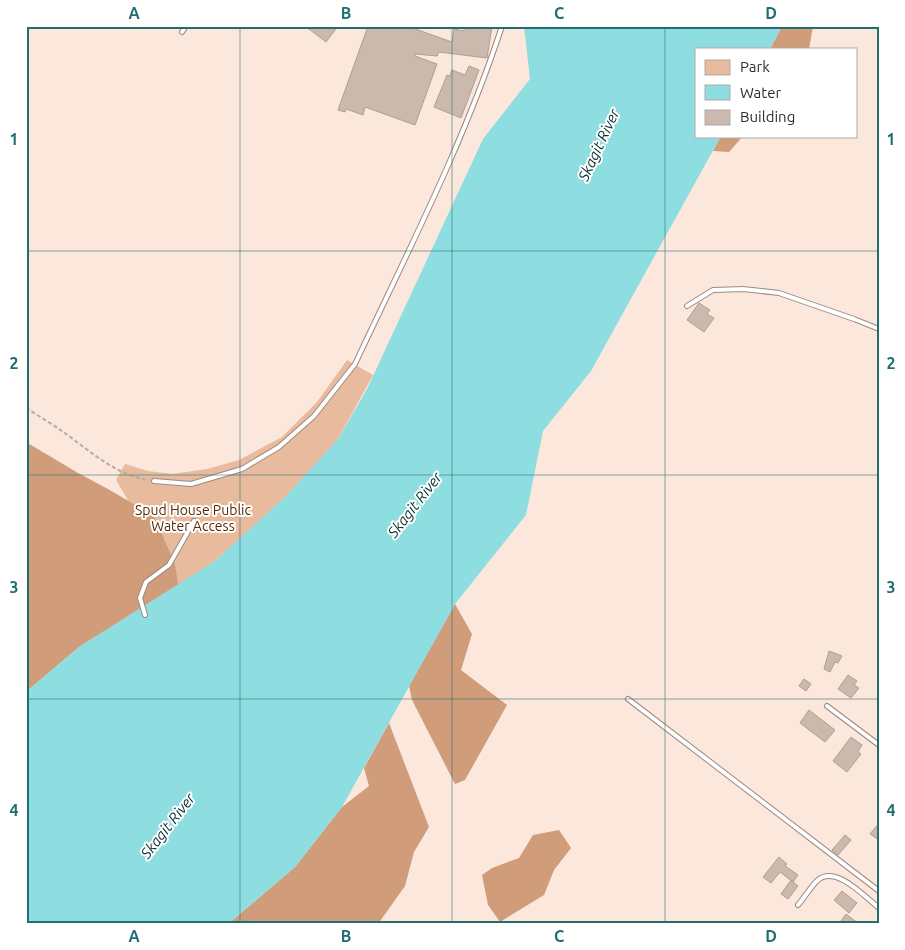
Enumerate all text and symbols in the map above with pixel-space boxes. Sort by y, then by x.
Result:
text: A [128,4,140,22]
text: B [341,4,351,22]
text: C [554,4,564,22]
text: D [765,4,777,22]
legend [695,48,858,138]
text: Park [740,58,770,75]
text: Water [740,84,781,101]
water label: Skagit River [574,105,623,184]
text: Building [740,108,795,125]
text: 1 [9,130,19,148]
text: 1 [886,130,896,148]
text: 2 [9,354,19,372]
text: 2 [886,354,896,372]
water label: Skagit River [383,468,446,541]
park label: Spud House Public Water Access [135,502,251,534]
text: 3 [9,578,19,596]
text: 3 [886,578,896,596]
water label: Skagit River [136,789,199,862]
text: 4 [9,801,19,819]
text: 4 [886,801,896,819]
text: A [128,927,140,945]
text: B [341,927,351,945]
text: C [554,927,564,945]
text: D [765,927,777,945]

